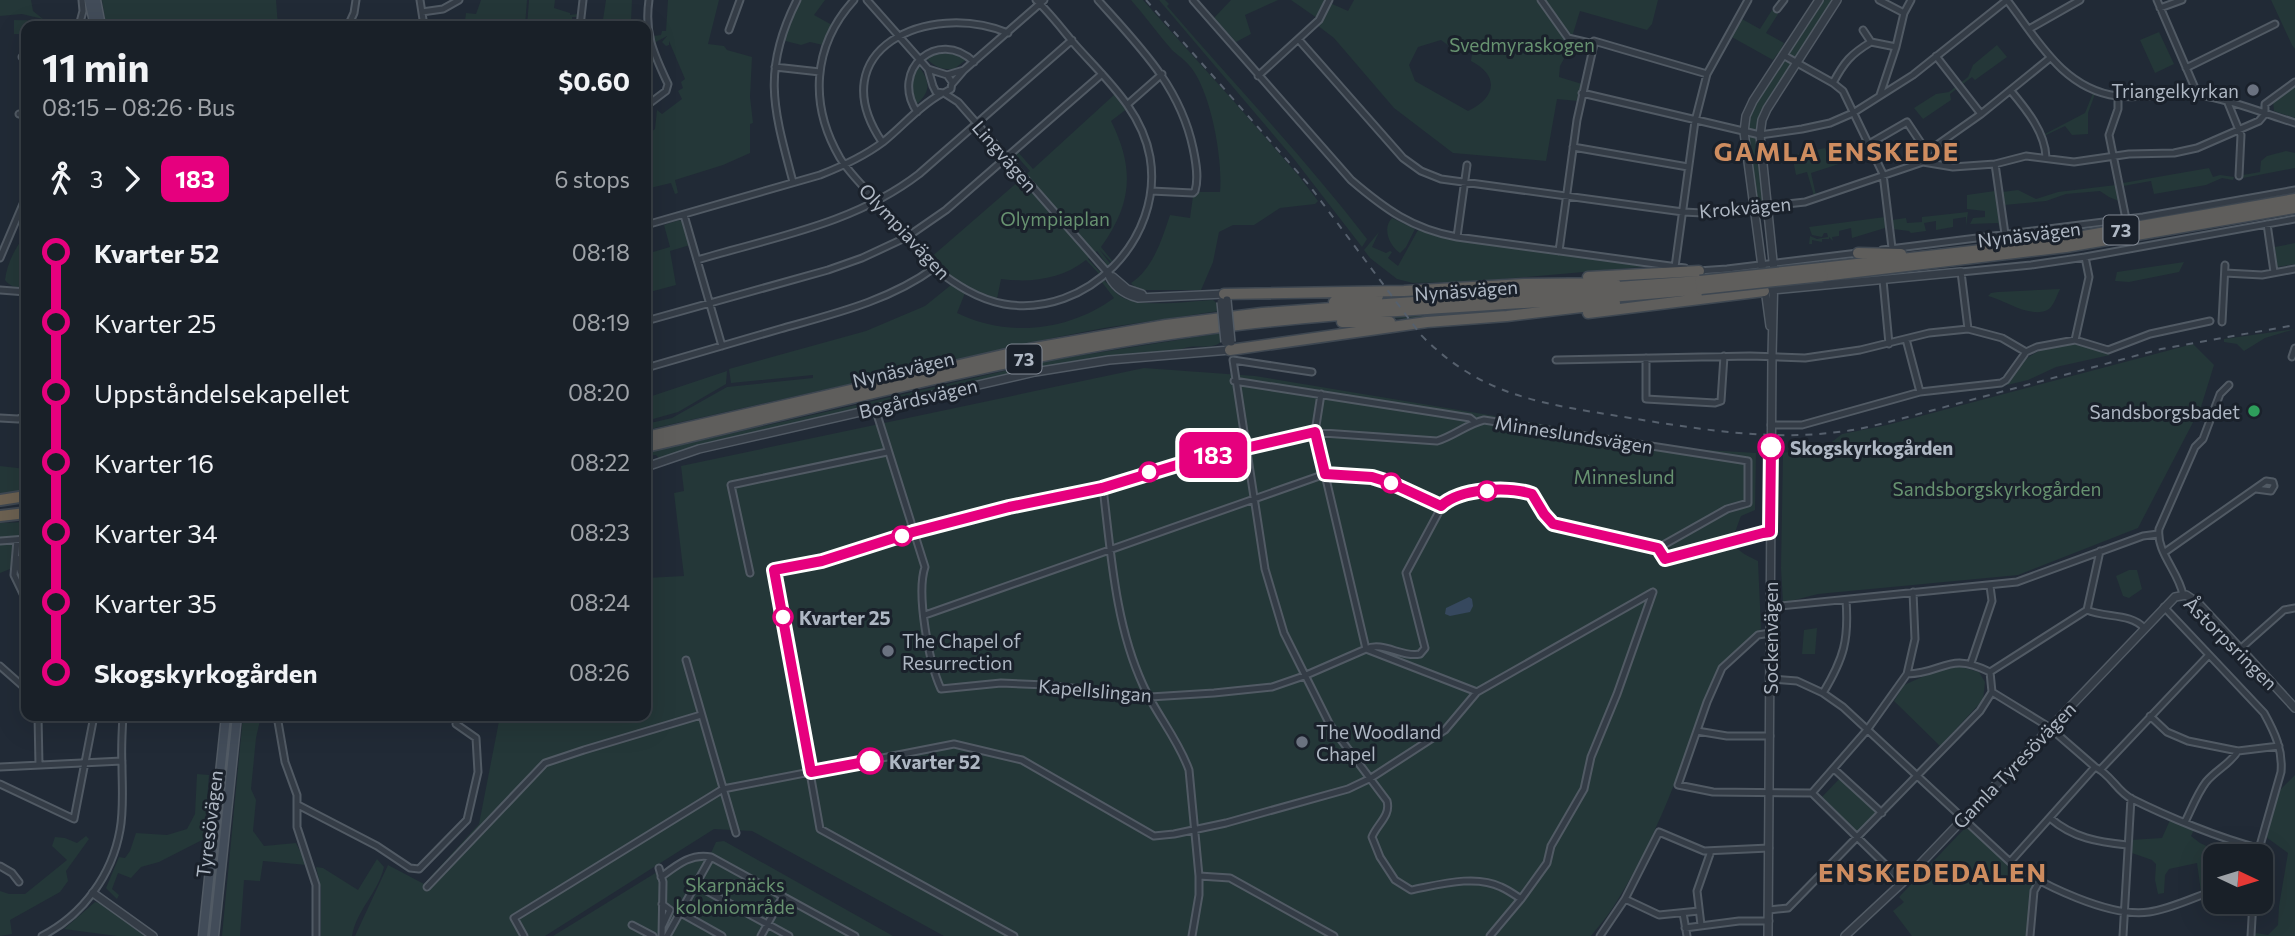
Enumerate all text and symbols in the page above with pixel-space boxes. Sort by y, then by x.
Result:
park label: Svedmyraskogen [1449,33,1595,56]
text: 11 min [42,43,149,90]
text: $0.60 [558,65,630,96]
place label: Triangelkyrkan [2111,79,2239,102]
marker: Triangelkyrkan [2245,82,2261,98]
text: 08:15 – 08:26 · Bus [42,93,235,121]
street label: Lingvägen [968,115,1042,197]
district label: GAMLA ENSKEDE [1714,135,1960,166]
icon: walk [42,160,80,198]
icon: forward [113,160,151,198]
text: 183 [175,164,215,193]
text: 3 [90,165,103,193]
text: 6 stops [554,165,630,193]
street label: Olympiavägen [855,178,955,284]
street label: Krokvägen [1698,192,1792,222]
park label: Olympiaplan [1000,207,1110,230]
road number: 73 [2104,215,2138,244]
street label: Nynäsvägen [1976,216,2082,252]
text: Kvarter 52 [94,237,219,268]
text: 08:18 [572,238,630,266]
street label: Nynäsvägen [1413,275,1519,305]
text: Kvarter 25 [94,307,217,338]
text: 08:19 [572,308,630,336]
road number: 73 [1006,344,1042,374]
street label: Nynäsvägen [850,346,956,392]
street label: Bogårdsvägen [857,373,979,423]
text: Uppståndelsekapellet [94,377,349,408]
text: 08:20 [568,378,630,406]
place label: Sandsborgsbadet [2089,400,2240,423]
marker: Sandsborgsbadet [2246,403,2262,419]
street label: Minneslundsvägen [1493,410,1655,458]
line badge: 183 [1173,432,1253,478]
marker: Skogskyrkogården [1758,434,1784,460]
place label: Skogskyrkogården [1790,436,1953,459]
text: 183 [1193,440,1233,469]
text: Kvarter 16 [94,447,214,478]
text: 08:22 [570,448,630,476]
unlabelled marker [1139,462,1159,482]
park label: Minneslund [1574,465,1674,488]
unlabelled marker [1381,473,1401,493]
park label: Sandsborgskyrkogården [1893,477,2101,500]
unlabelled marker [1477,481,1497,501]
text: Kvarter 34 [94,517,218,548]
text: 08:23 [570,518,630,546]
unlabelled marker [892,526,912,546]
street label: Sockenvägen [1759,582,1782,694]
text: Kvarter 35 [94,587,217,618]
text: 08:24 [569,588,630,616]
street label: Åstorpsringen [2180,591,2283,694]
place label: Kvarter 25 [799,606,891,629]
marker: Kvarter 25 [773,607,793,627]
place label: The Chapel of Resurrection [902,629,1022,674]
marker: The Chapel of Resurrection [880,643,896,659]
text: Skogskyrkogården [94,657,318,688]
text: 08:26 [569,658,630,686]
street label: Kapellslingan [1037,674,1153,706]
street label: Gamla Tyresövägen [1948,697,2080,833]
place label: The Woodland Chapel [1316,720,1441,765]
marker: The Woodland Chapel [1294,734,1310,750]
marker: Kvarter 52 [857,748,883,774]
place label: Kvarter 52 [889,750,981,773]
street label: Tyresövägen [191,769,227,879]
north arrow [2203,844,2273,914]
map controls [2203,844,2273,914]
district label: ENSKEDEDALEN [1818,856,2048,887]
park label: Skarpnäcks koloniområde [675,873,795,918]

